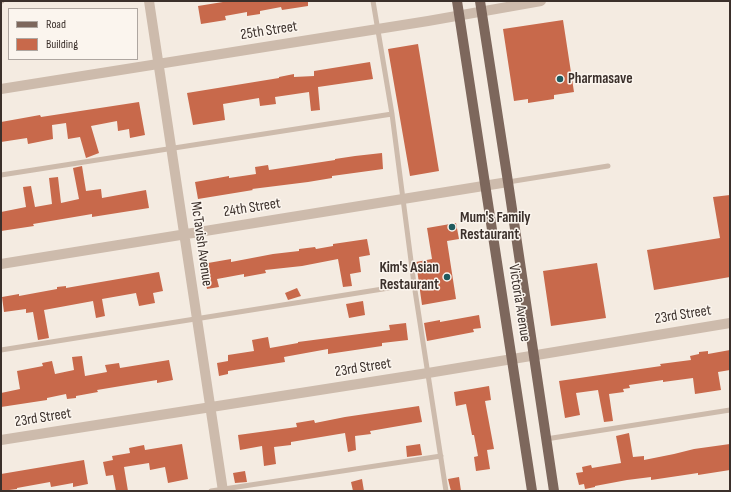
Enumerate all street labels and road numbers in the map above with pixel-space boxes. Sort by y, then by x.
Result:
street label: 25th Street [239,18,299,44]
street label: 24th Street [222,195,282,221]
street label: McTavish Avenue [186,201,216,287]
street label: Victoria Avenue [504,263,534,343]
street label: 23rd Street [654,302,712,328]
street label: 23rd Street [334,355,392,381]
street label: 23rd Street [14,405,72,431]

